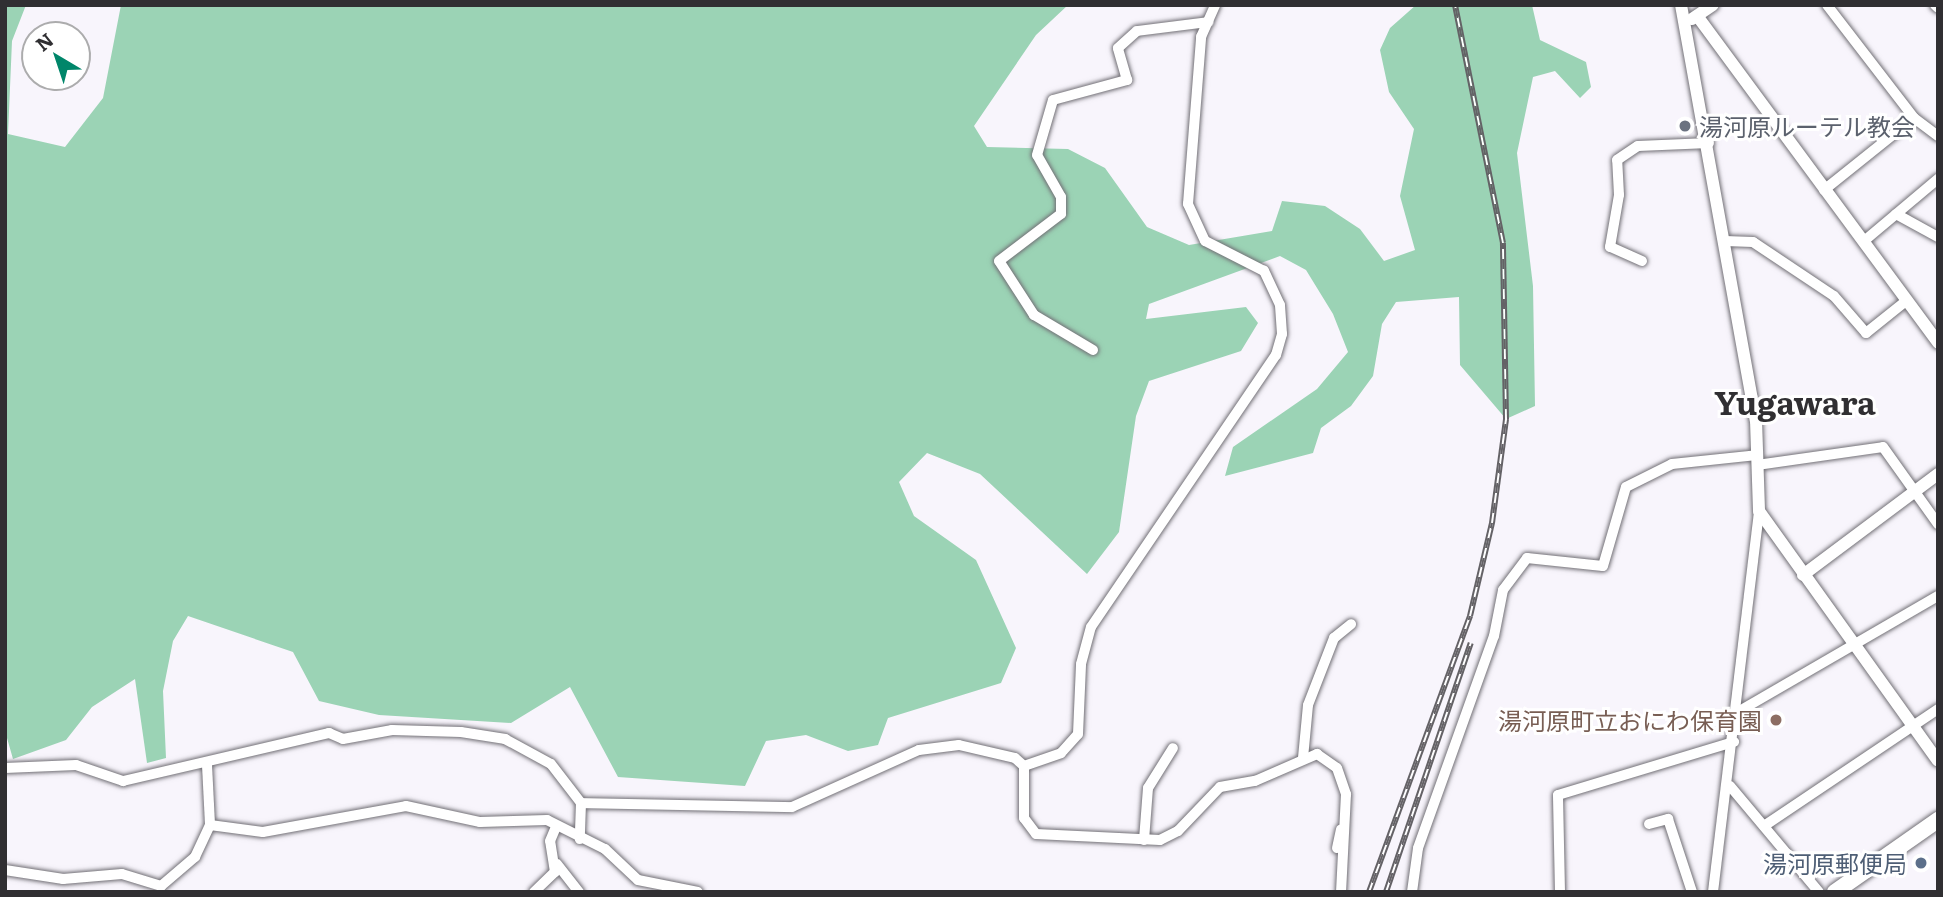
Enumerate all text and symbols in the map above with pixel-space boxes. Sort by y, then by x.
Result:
north arrow [21,21,91,91]
text: N [29,25,59,57]
place label: 湯河原ルーテル教会 [1699,112,1915,140]
marker: 湯河原ルーテル教会 [1677,118,1693,134]
district label: Yugawara [1714,382,1876,420]
place label: 湯河原町立おにわ保育園 [1498,706,1762,734]
marker: 湯河原町立おにわ保育園 [1768,712,1784,728]
place label: 湯河原郵便局 [1763,849,1907,877]
marker: 湯河原郵便局 [1913,855,1929,871]

